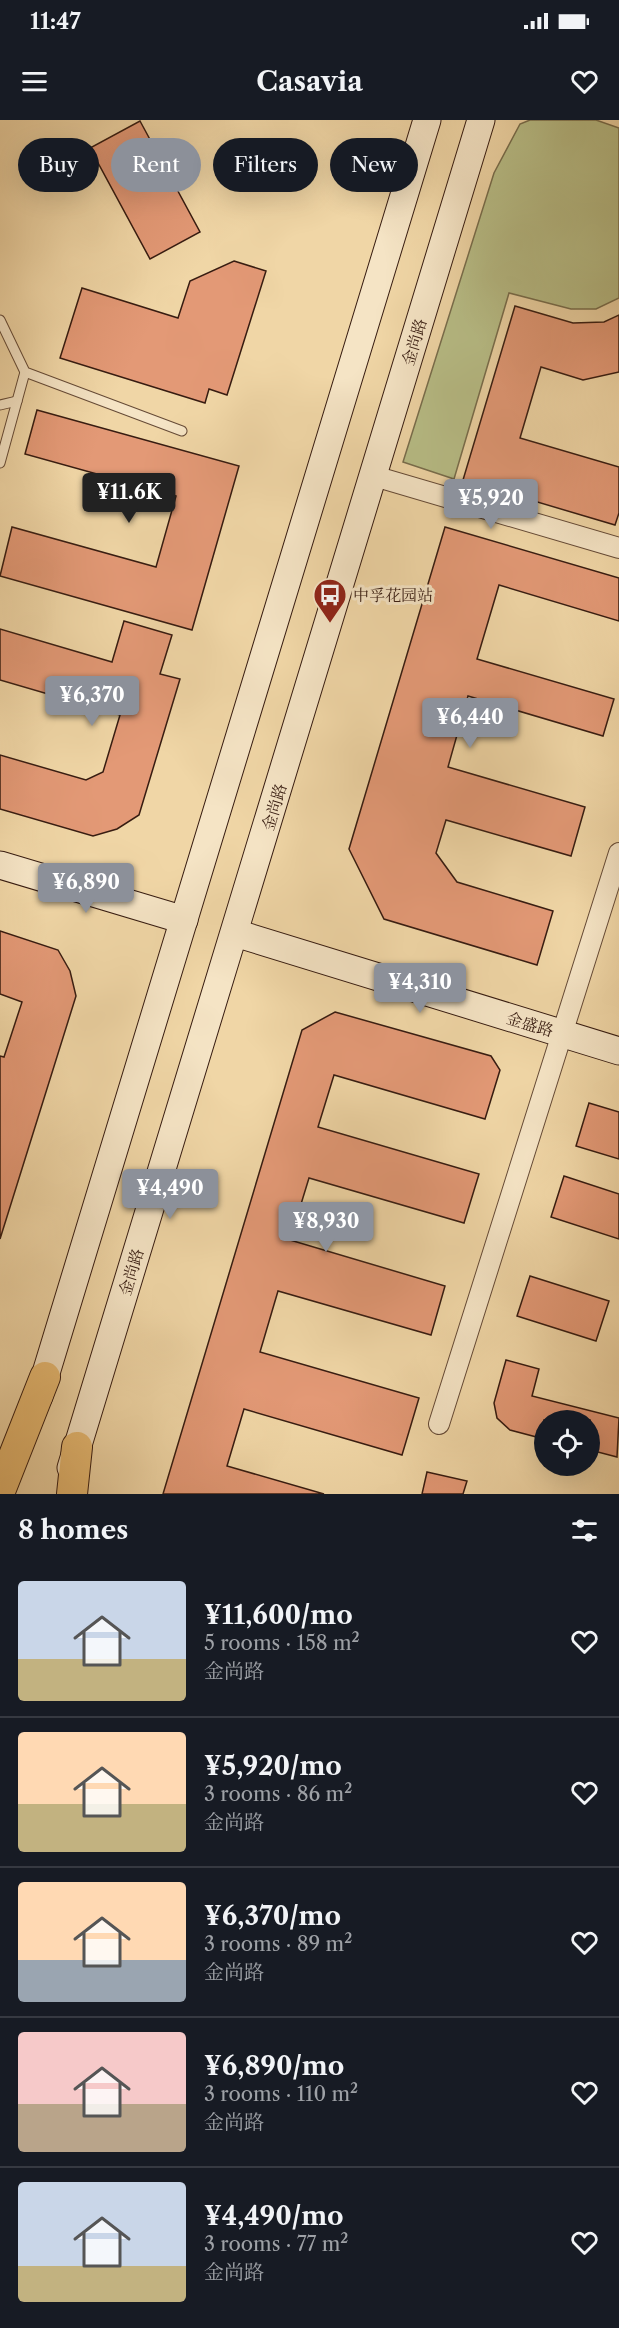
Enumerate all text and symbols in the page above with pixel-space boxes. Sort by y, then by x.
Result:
text: 11:47 [30,8,81,35]
icon: menu [18,65,51,98]
text: Casavia [256,65,363,98]
icon: heart [568,65,601,98]
chip: Buy [18,138,99,192]
chip: Rent [111,138,201,192]
chip: Filters [213,138,318,192]
chip: New [330,138,418,192]
street label: 金尚路 [397,316,431,368]
pin: ¥11.6K [80,473,178,524]
pin: ¥5,920 [442,479,540,530]
text: ¥11.6K [96,480,162,504]
text: ¥5,920 [458,486,524,510]
bus stop icon: 中孚花园站 [312,577,348,624]
place label: 中孚花园站 [353,585,433,605]
pin: ¥6,370 [43,676,141,727]
text: ¥6,370 [59,683,125,707]
pin: ¥6,440 [421,698,519,749]
text: ¥6,440 [436,705,504,729]
street label: 金尚路 [257,781,291,833]
pin: ¥6,890 [37,863,135,914]
text: ¥6,890 [52,870,120,894]
pin: ¥4,310 [371,963,469,1014]
text: ¥4,310 [388,970,452,994]
street label: 金盛路 [504,1007,556,1041]
pin: ¥4,490 [121,1169,219,1220]
text: ¥4,490 [136,1176,204,1200]
pin: ¥8,930 [277,1202,375,1253]
text: ¥8,930 [293,1209,360,1233]
street label: 金尚路 [114,1246,148,1298]
map controls [534,1410,600,1476]
button: locate [534,1410,600,1476]
text: 8 homes [18,1514,128,1546]
icon: filters [568,1514,601,1547]
text: ¥11,600/mo [204,1599,353,1631]
icon: home [66,1605,138,1677]
icon: heart [568,1625,601,1658]
text: 5 rooms · 158 m² [204,1631,360,1655]
text: 金尚路 [204,1659,264,1683]
text: ¥5,920/mo [204,1750,342,1782]
icon: home [66,1756,138,1828]
icon: heart [568,1776,601,1809]
text: 3 rooms · 86 m² [204,1782,352,1806]
text: 金尚路 [204,1810,264,1834]
text: ¥6,370/mo [204,1900,341,1932]
icon: home [66,1906,138,1978]
icon: heart [568,1926,601,1959]
text: 3 rooms · 89 m² [204,1932,352,1956]
text: 金尚路 [204,1960,264,1984]
text: ¥6,890/mo [204,2050,344,2082]
icon: home [66,2056,138,2128]
icon: heart [568,2076,601,2109]
text: 3 rooms · 110 m² [204,2082,358,2106]
text: 金尚路 [204,2110,264,2134]
text: ¥4,490/mo [204,2200,344,2232]
icon: home [66,2206,138,2278]
icon: heart [568,2226,601,2259]
text: 3 rooms · 77 m² [204,2232,348,2256]
text: 金尚路 [204,2260,264,2284]

